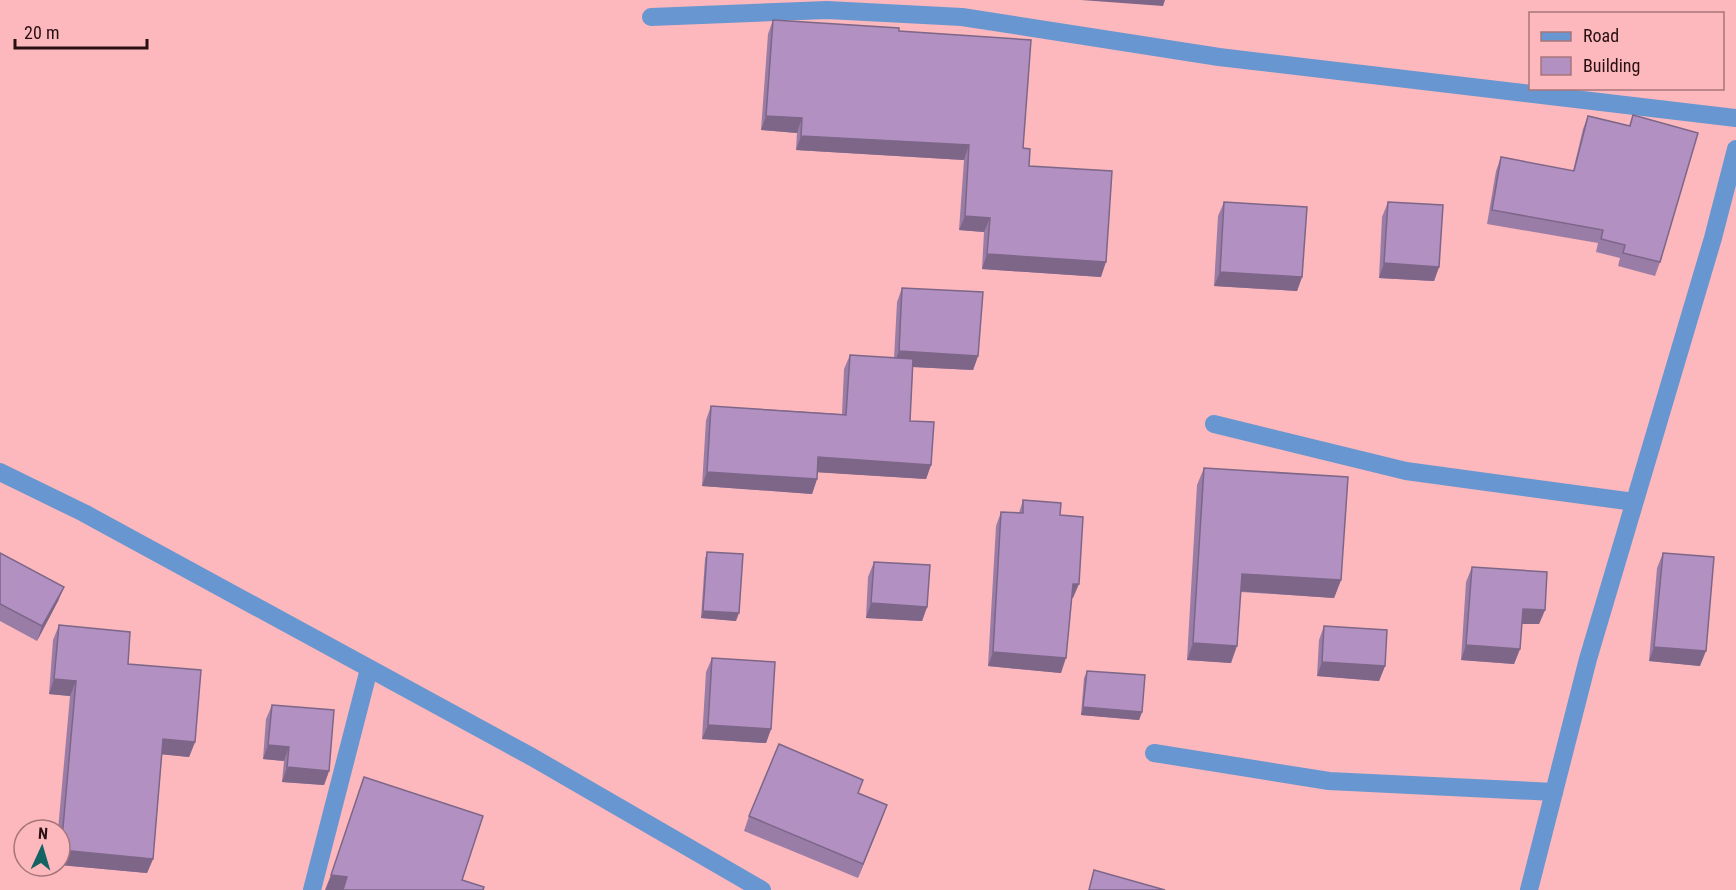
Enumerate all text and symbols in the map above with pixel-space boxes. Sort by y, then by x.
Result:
scale bar [15,12,147,50]
legend [1529,12,1724,90]
text: 20 m [24,22,59,43]
text: Road [1583,25,1619,46]
text: Building [1583,55,1640,76]
north arrow [12,818,72,878]
text: N [37,824,49,843]

